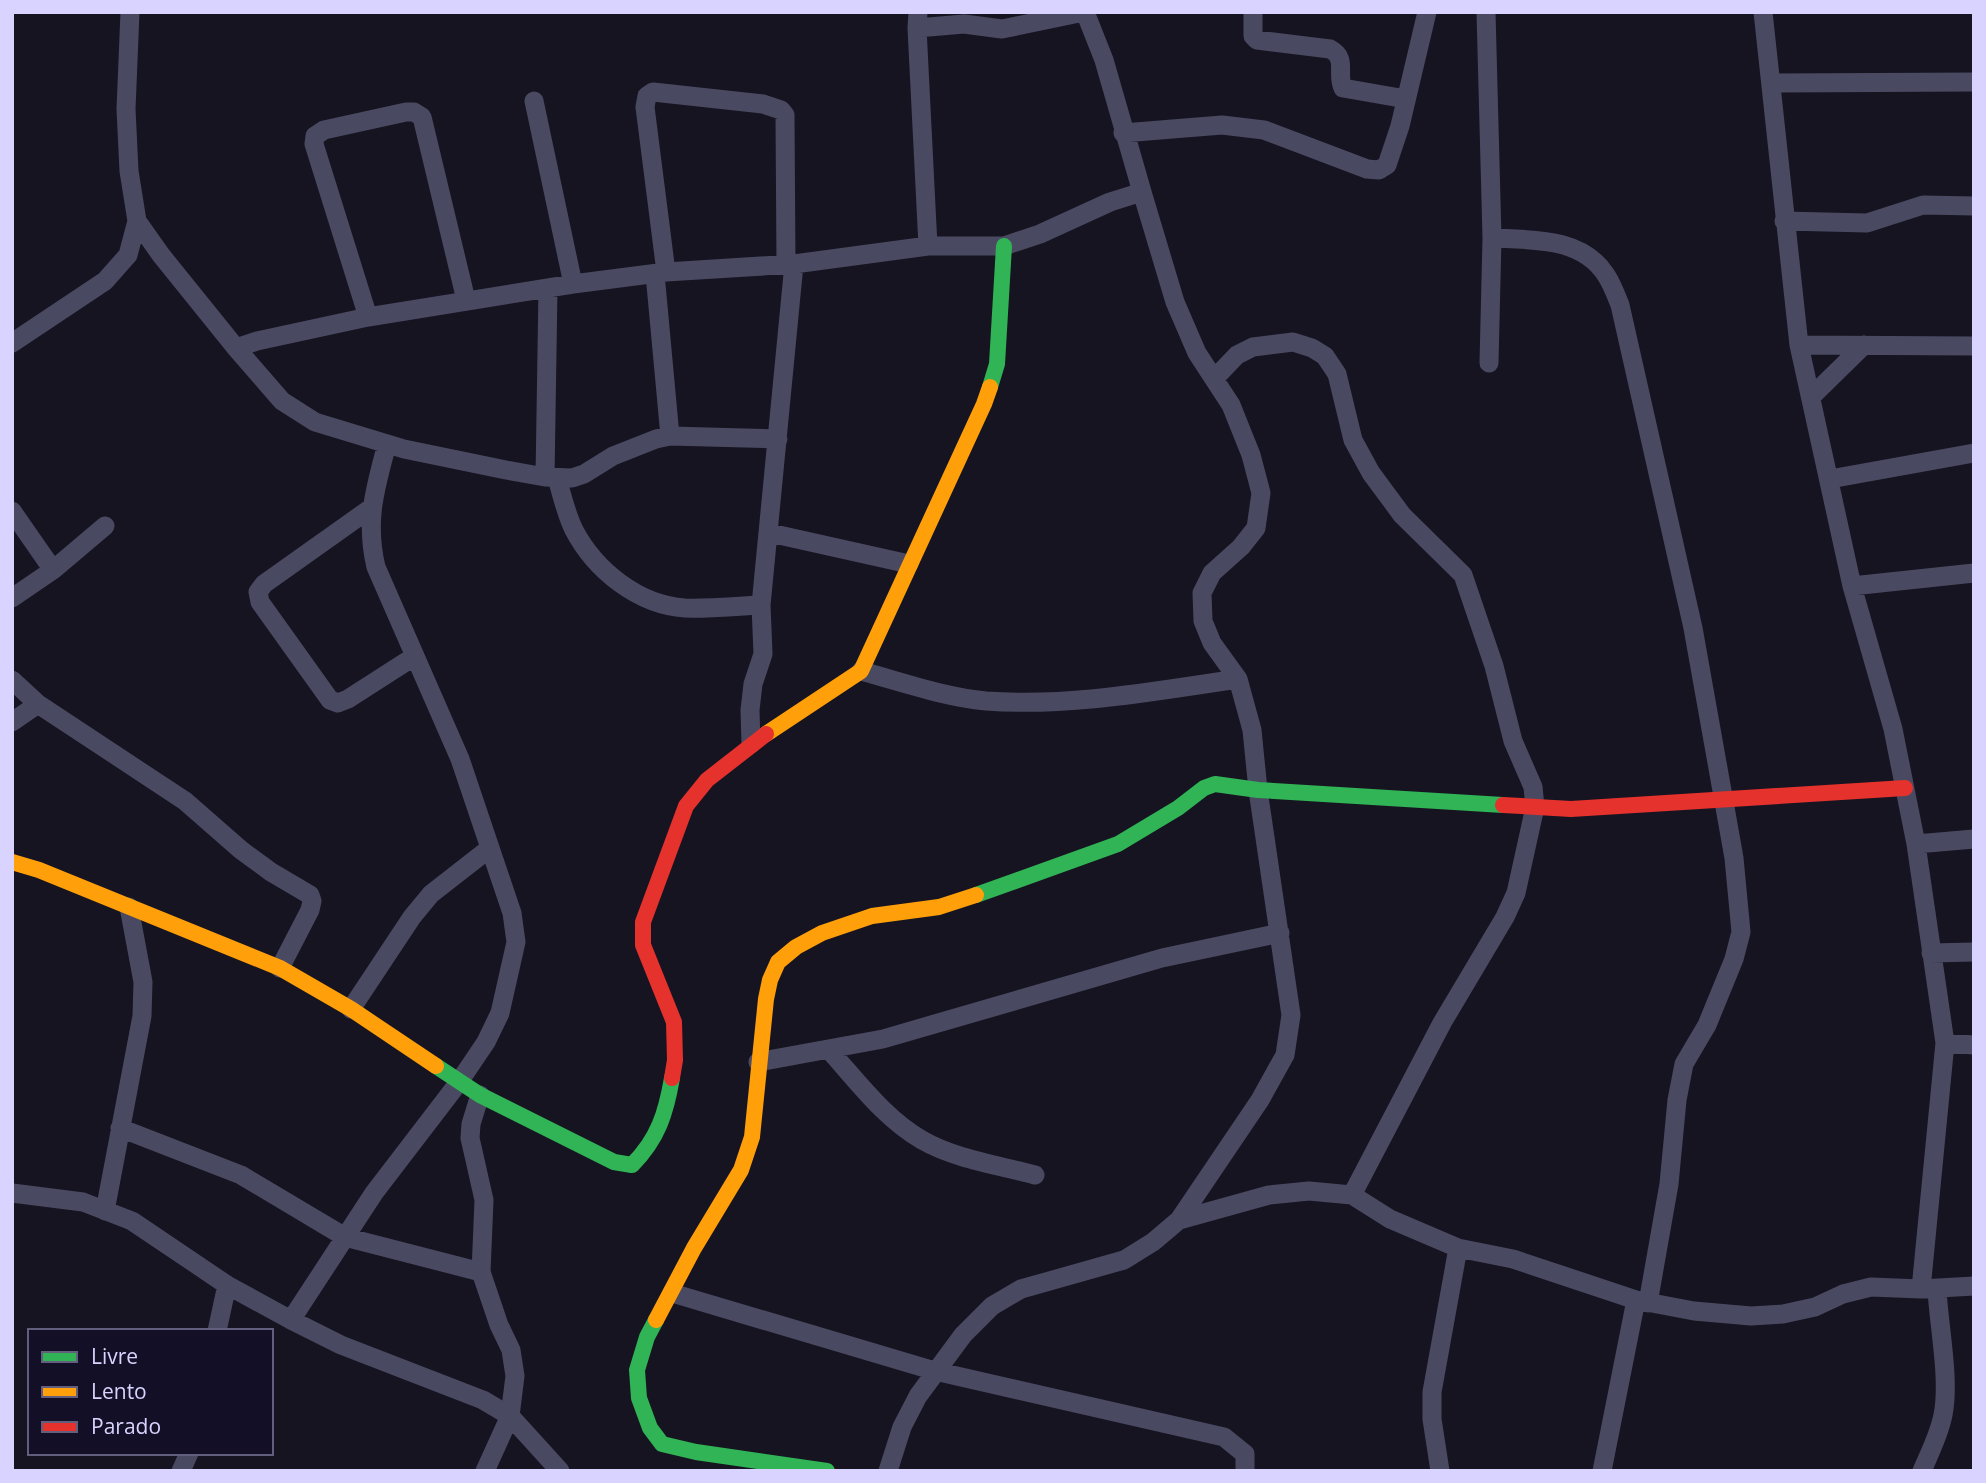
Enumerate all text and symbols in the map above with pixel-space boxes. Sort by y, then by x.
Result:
legend [28,1329,273,1455]
text: Livre [91,1342,138,1370]
text: Lento [91,1377,147,1405]
text: Parado [91,1412,161,1440]

